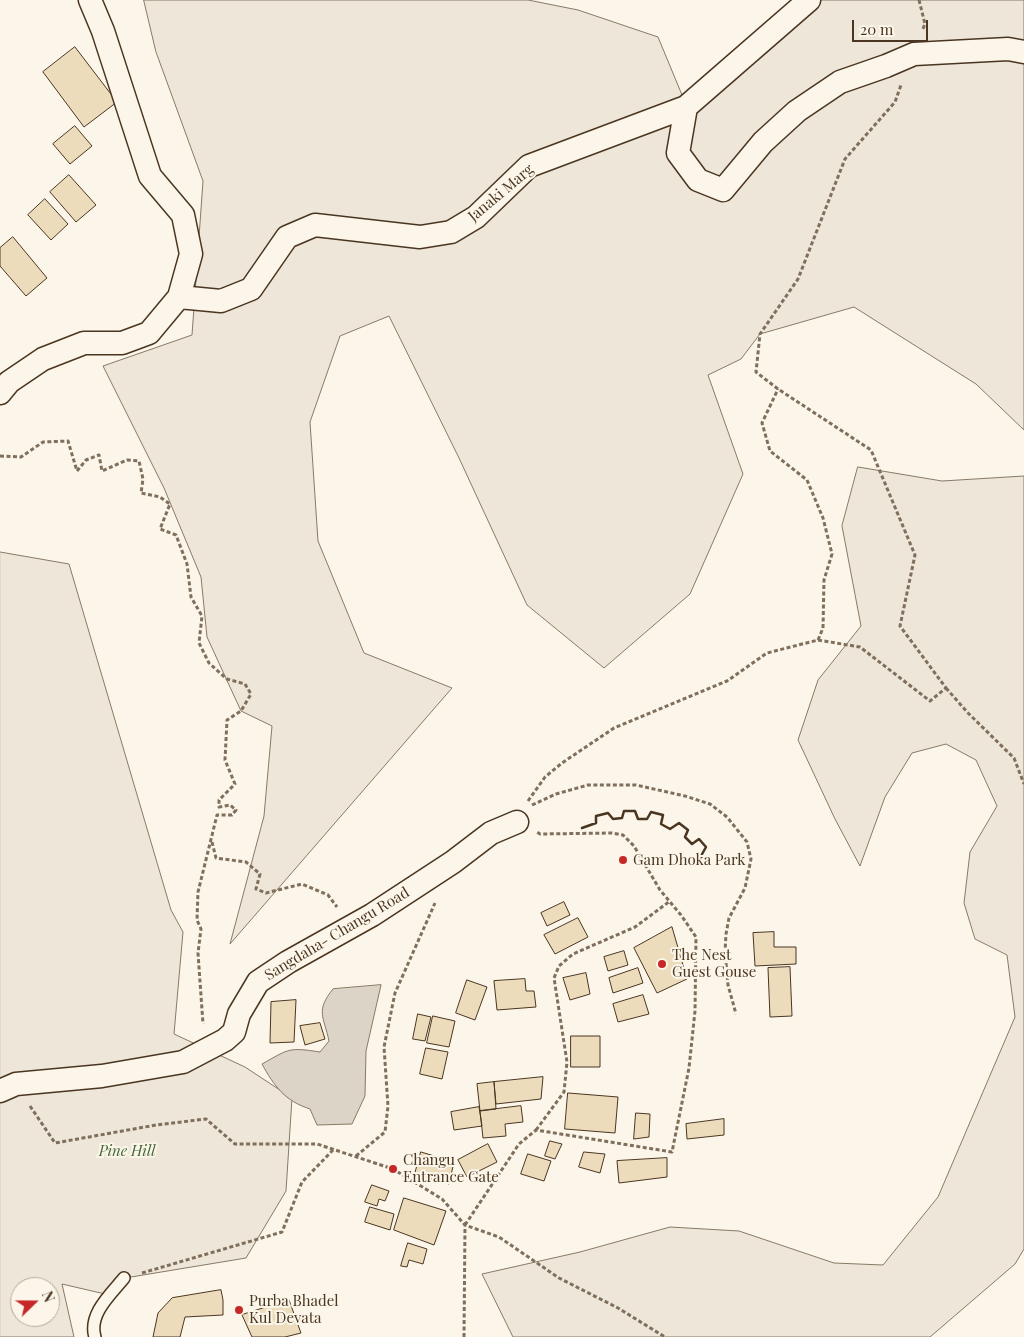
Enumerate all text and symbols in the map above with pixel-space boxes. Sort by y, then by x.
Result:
scale bar [854,10,930,42]
text: 20 m [860,19,893,39]
street label: Janaki Marg [465,160,537,226]
place label: Gam Dhoka Park [633,851,746,869]
marker: Gam Dhoka Park [617,854,629,866]
street label: Sangdaha- Changu Road [261,884,413,984]
place label: The Nest Guest Gouse [672,946,756,981]
marker: The Nest Guest Gouse [656,958,668,970]
park label: Pine Hill [99,1142,155,1160]
place label: Changu Entrance Gate [403,1151,499,1186]
marker: Changu Entrance Gate [387,1163,399,1175]
north arrow [10,1277,60,1327]
text: N [38,1288,59,1305]
place label: Purba Bhadel Kul Devata [249,1292,339,1327]
marker: Purba Bhadel Kul Devata [233,1304,245,1316]

